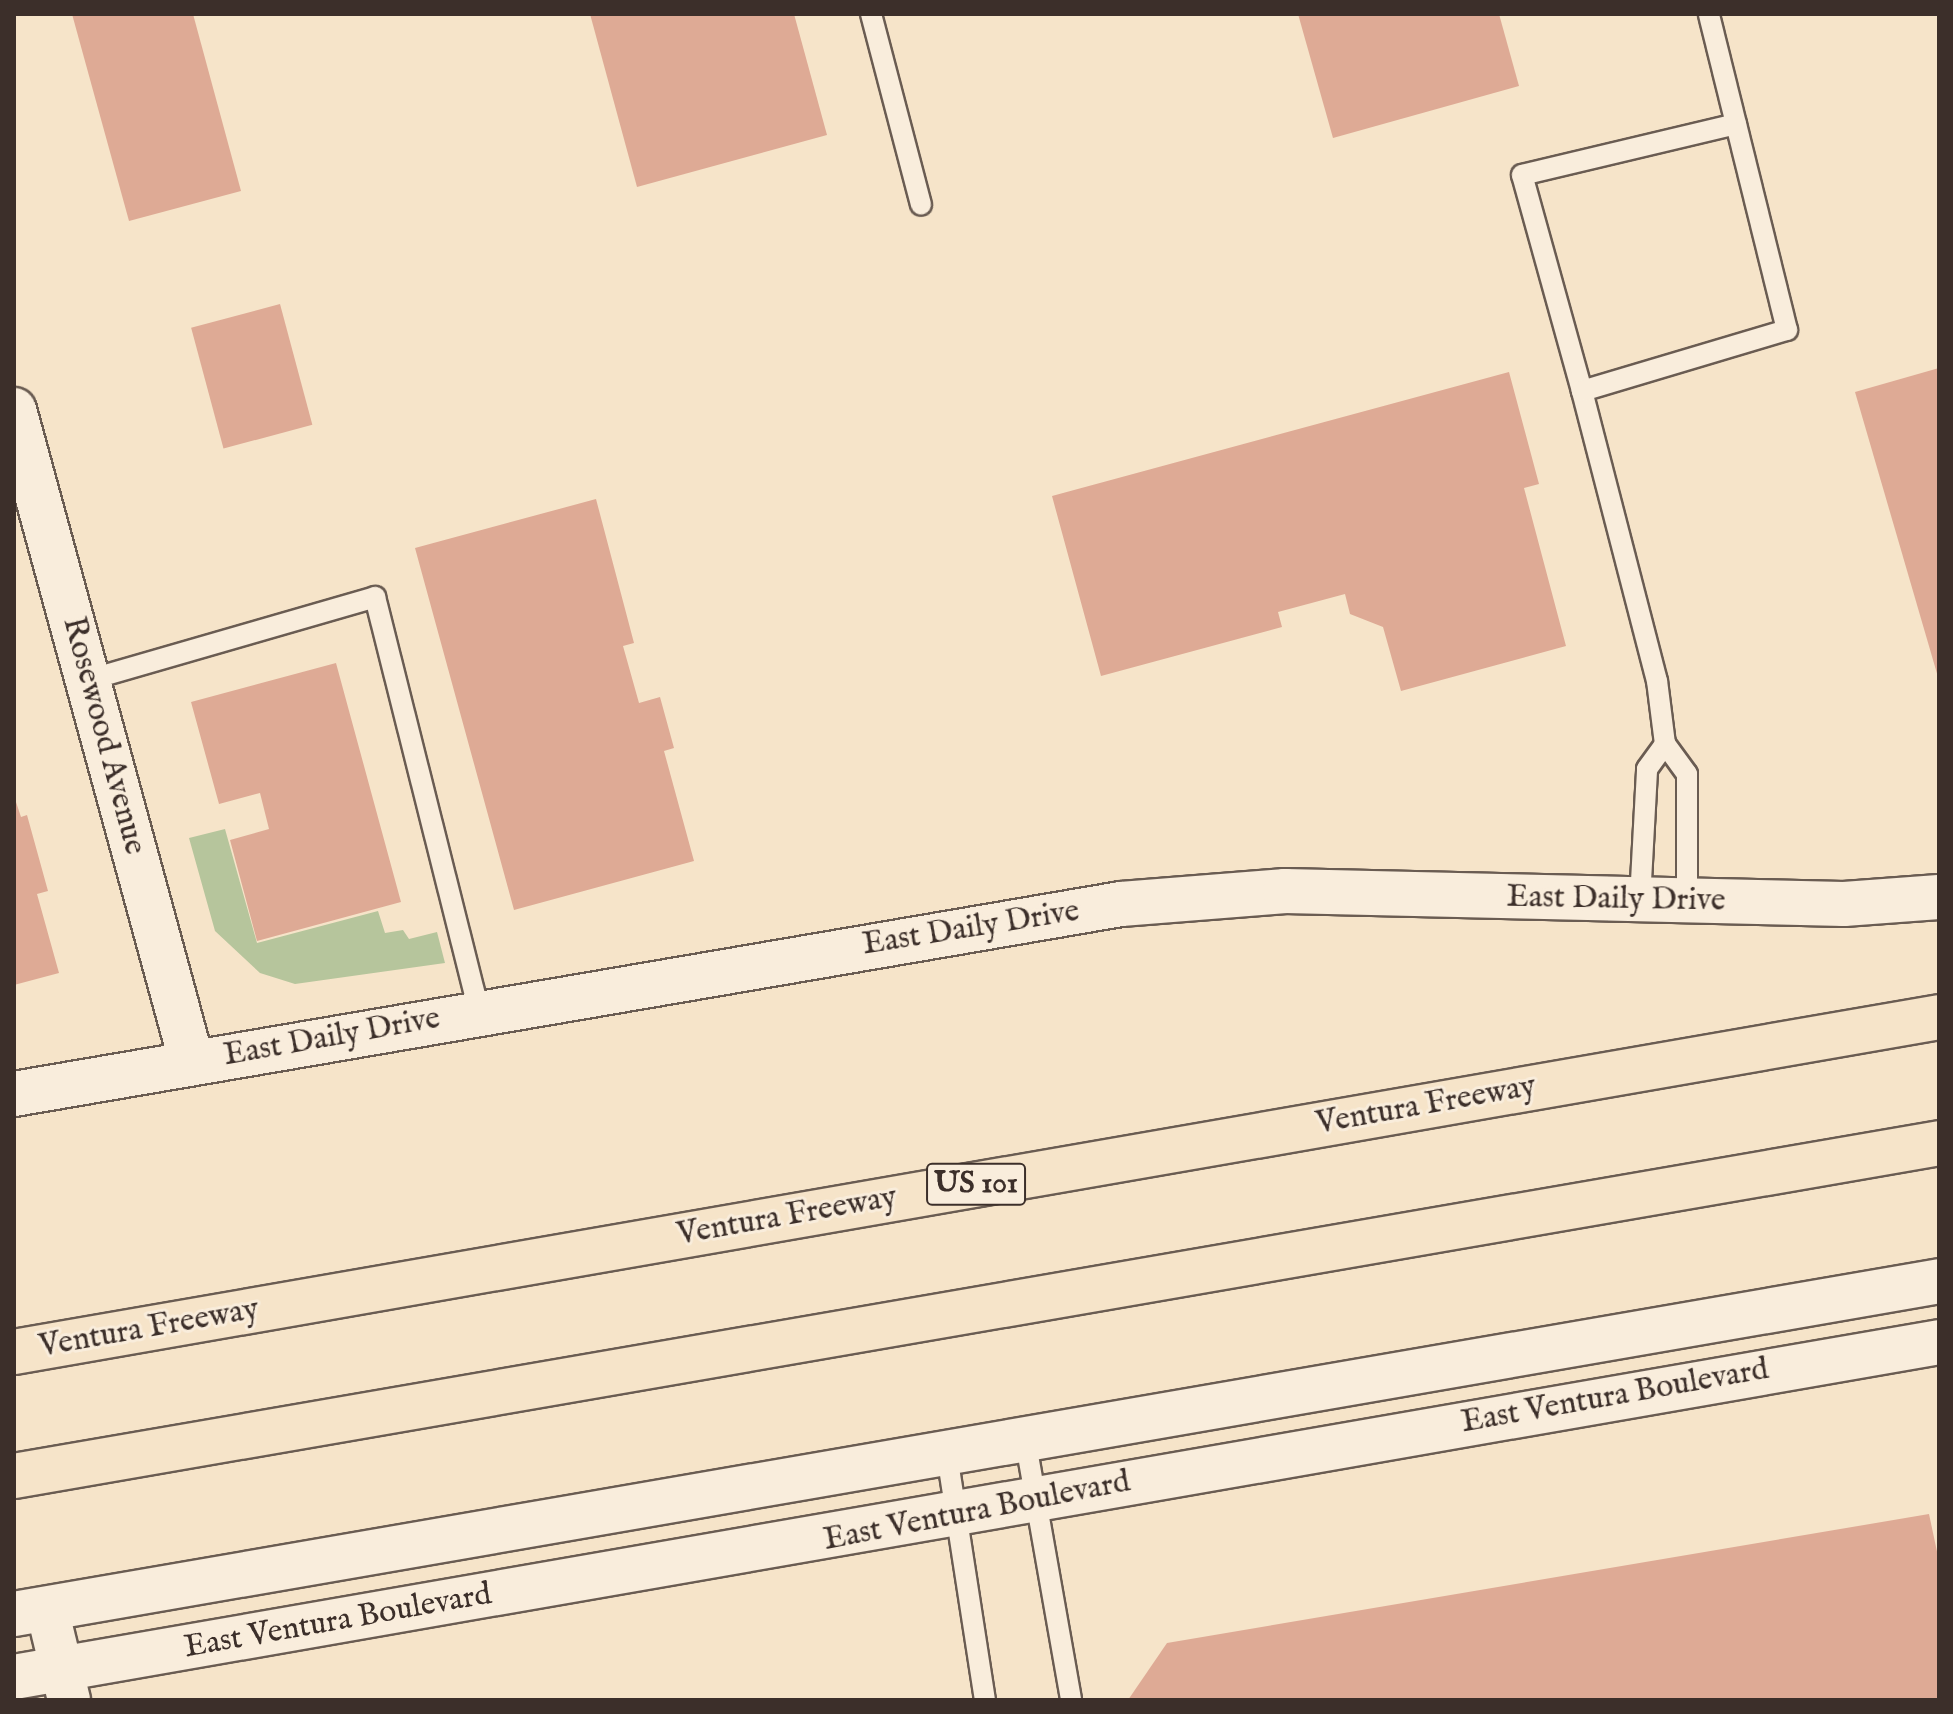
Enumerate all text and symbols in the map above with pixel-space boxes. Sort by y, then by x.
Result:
street label: Rosewood Avenue [53,613,153,859]
street label: East Daily Drive [1506,879,1726,921]
street label: East Daily Drive [860,893,1082,965]
street label: East Daily Drive [221,1000,443,1076]
street label: Ventura Freeway [1313,1068,1539,1144]
road number: US 101 [926,1158,1026,1210]
street label: Ventura Freeway [674,1179,900,1255]
street label: Ventura Freeway [36,1291,262,1367]
street label: East Ventura Boulevard [1458,1351,1772,1443]
street label: East Ventura Boulevard [821,1463,1133,1561]
street label: East Ventura Boulevard [181,1576,495,1668]

